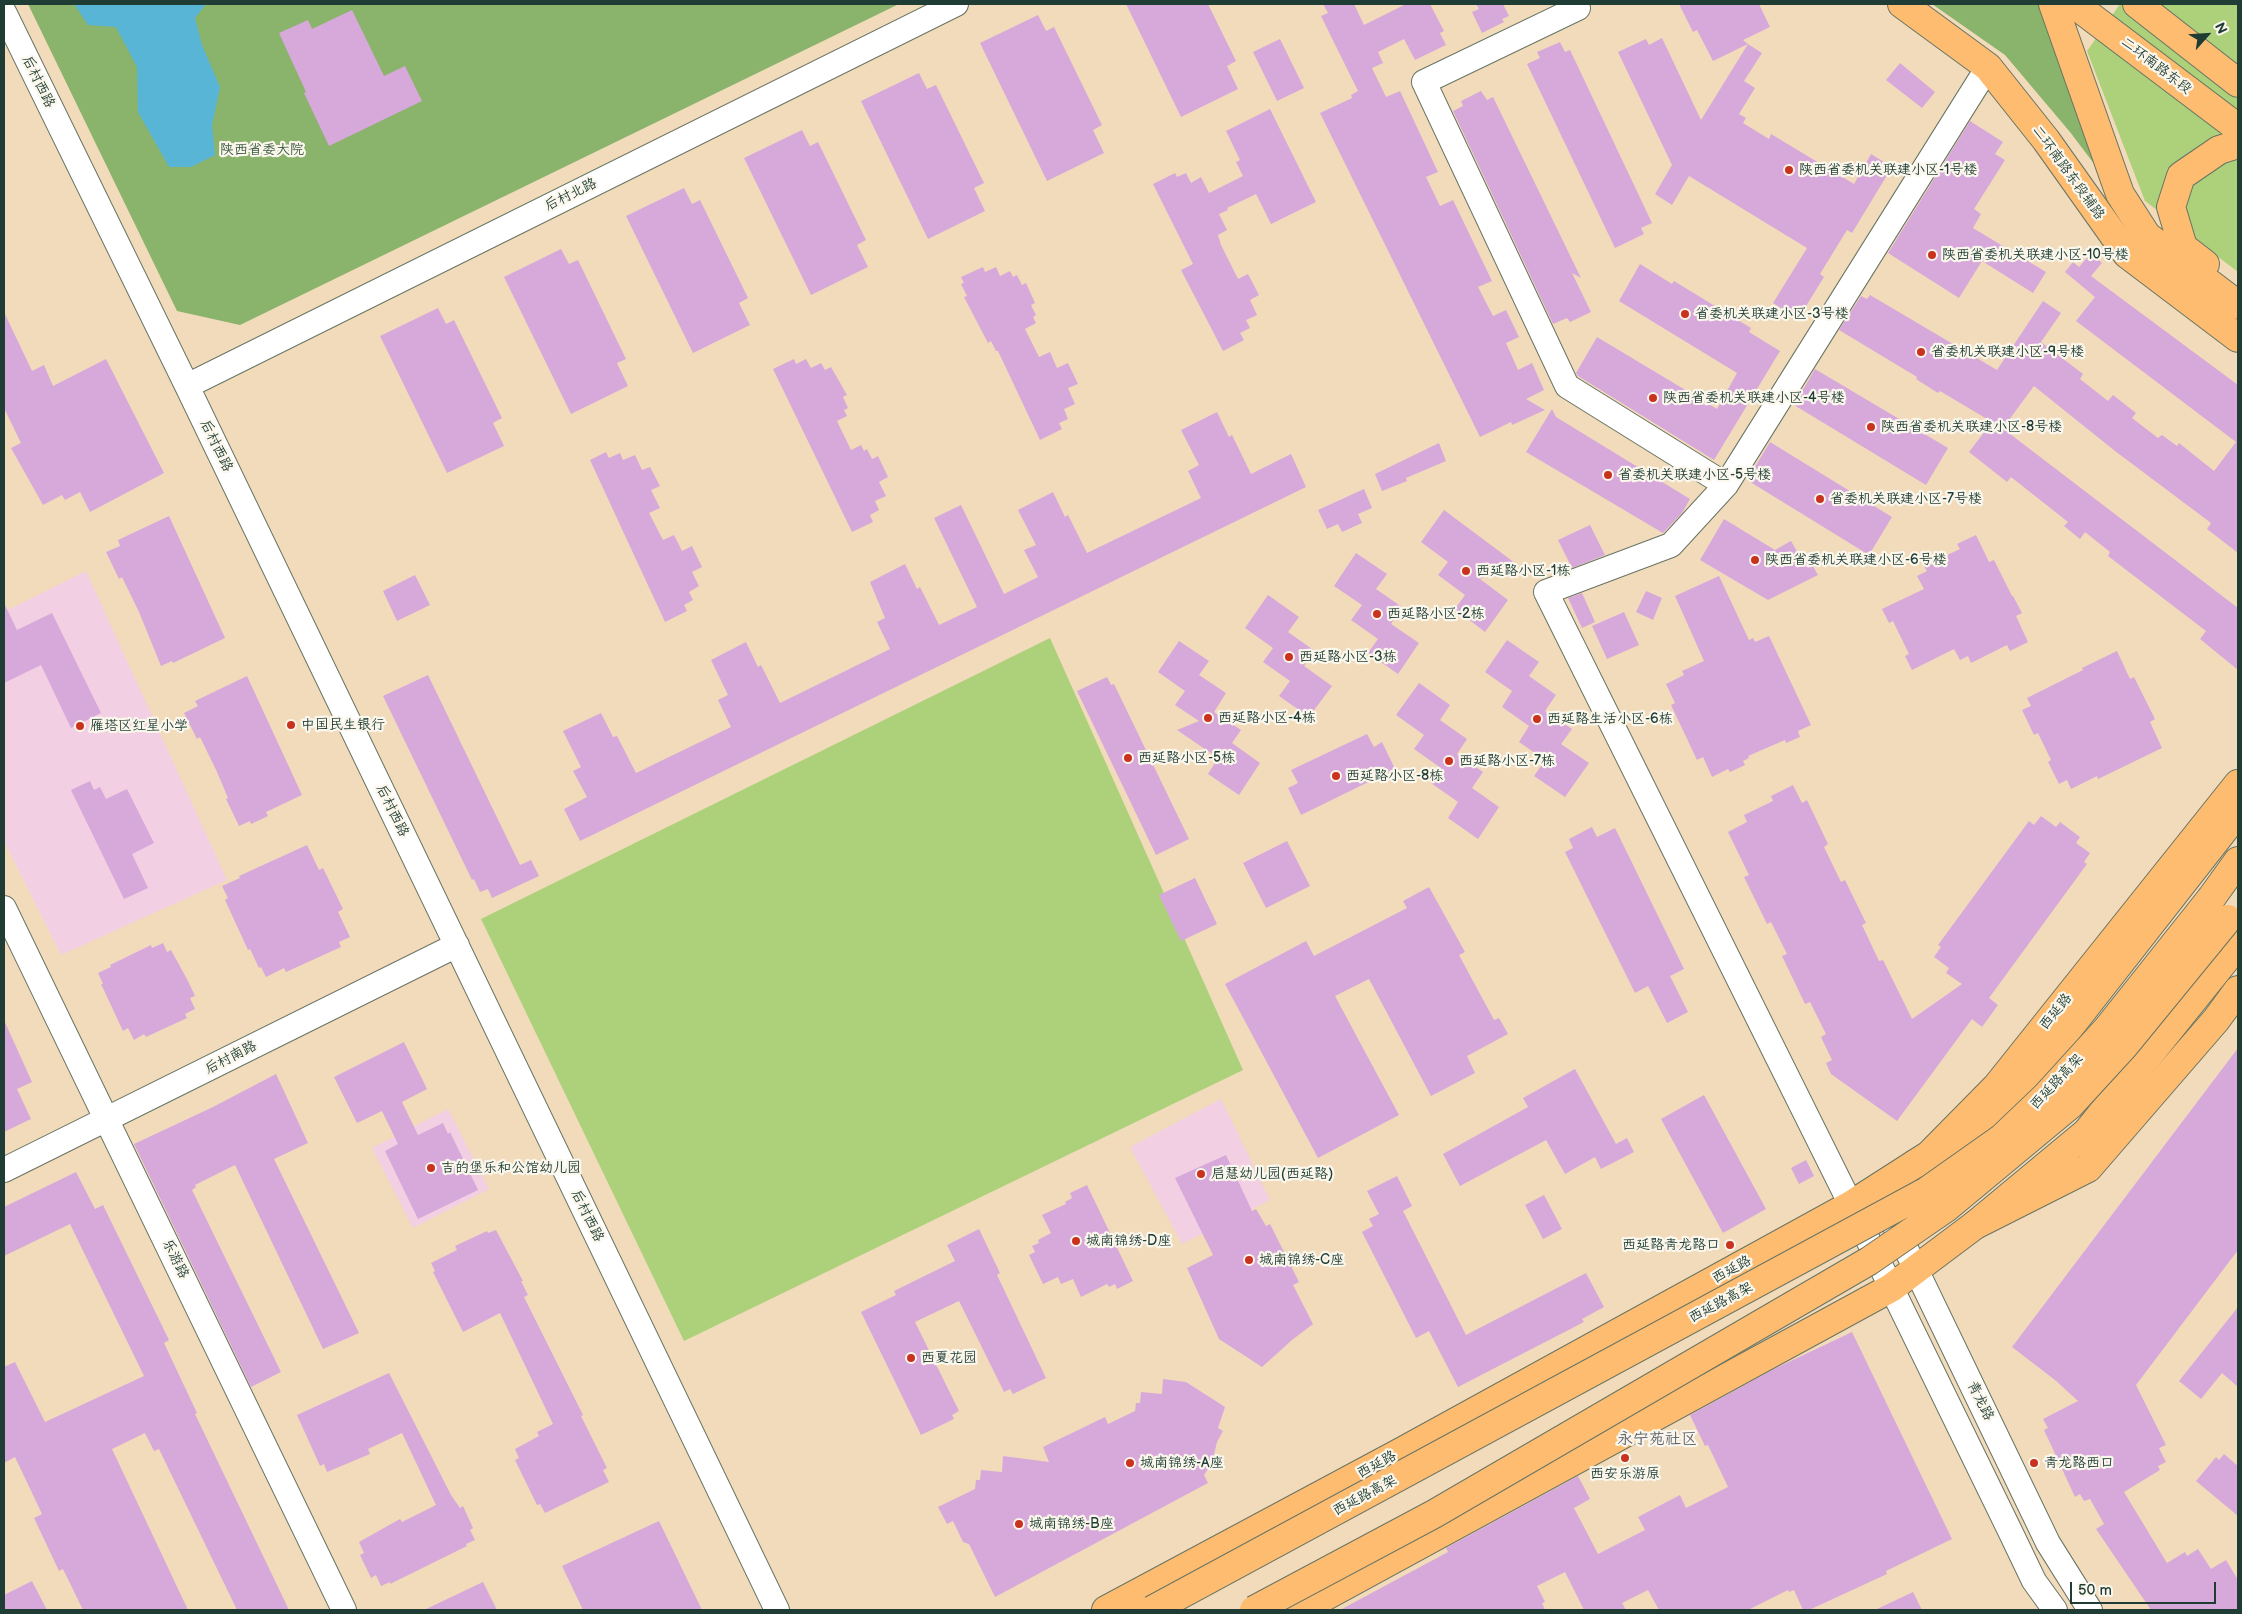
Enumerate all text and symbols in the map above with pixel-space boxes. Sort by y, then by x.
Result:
north arrow [2182,10,2232,60]
text: N [2211,20,2231,37]
street label: 二环南路东段 [2117,34,2195,98]
street label: 后村西路 [18,53,58,111]
street label: 二环南路东段辅路 [2028,123,2108,223]
park label: 陕西省委大院 [220,142,304,158]
place label: 陕西省委机关联建小区-1号楼 [1799,162,1978,178]
marker: 陕西省委机关联建小区-1号楼 [1783,164,1795,176]
street label: 后村北路 [542,175,600,215]
place label: 陕西省委机关联建小区-10号楼 [1942,247,2129,263]
marker: 陕西省委机关联建小区-10号楼 [1926,249,1938,261]
place label: 省委机关联建小区-3号楼 [1695,306,1849,322]
marker: 省委机关联建小区-3号楼 [1679,308,1691,320]
place label: 省委机关联建小区-9号楼 [1931,344,2084,360]
marker: 省委机关联建小区-9号楼 [1915,346,1927,358]
place label: 陕西省委机关联建小区-4号楼 [1663,390,1845,406]
marker: 陕西省委机关联建小区-4号楼 [1647,392,1659,404]
street label: 后村西路 [196,417,236,475]
place label: 陕西省委机关联建小区-8号楼 [1881,419,2062,435]
marker: 陕西省委机关联建小区-8号楼 [1865,421,1877,433]
place label: 省委机关联建小区-5号楼 [1618,467,1771,483]
marker: 省委机关联建小区-5号楼 [1602,469,1614,481]
place label: 省委机关联建小区-7号楼 [1830,491,1982,507]
marker: 省委机关联建小区-7号楼 [1814,493,1826,505]
place label: 陕西省委机关联建小区-6号楼 [1765,552,1947,568]
marker: 陕西省委机关联建小区-6号楼 [1749,554,1761,566]
place label: 西延路小区-1栋 [1476,563,1571,579]
marker: 西延路小区-1栋 [1460,565,1472,577]
place label: 西延路小区-2栋 [1387,606,1484,622]
marker: 西延路小区-2栋 [1371,608,1383,620]
place label: 西延路小区-3栋 [1299,649,1397,665]
marker: 西延路小区-3栋 [1283,651,1295,663]
place label: 西延路小区-4栋 [1218,710,1316,726]
place label: 西延路生活小区-6栋 [1547,711,1673,727]
marker: 西延路小区-4栋 [1202,712,1214,724]
marker: 西延路生活小区-6栋 [1531,713,1543,725]
place label: 中国民生银行 [301,717,385,733]
place label: 雁塔区红星小学 [90,718,188,734]
marker: 中国民生银行 [285,719,297,731]
marker: 雁塔区红星小学 [74,720,86,732]
place label: 西延路小区-5栋 [1138,750,1235,766]
marker: 西延路小区-5栋 [1122,752,1134,764]
place label: 西延路小区-7栋 [1459,753,1555,769]
marker: 西延路小区-7栋 [1443,755,1455,767]
place label: 西延路小区-8栋 [1346,768,1443,784]
marker: 西延路小区-8栋 [1330,770,1342,782]
street label: 后村西路 [372,782,412,840]
street label: 西延路 [2036,990,2076,1034]
street label: 后村南路 [202,1038,260,1078]
street label: 西延路高架 [2027,1051,2087,1113]
place label: 吉的堡乐和公馆幼儿园 [441,1160,581,1176]
marker: 吉的堡乐和公馆幼儿园 [425,1162,437,1174]
place label: 启慧幼儿园(西延路) [1211,1166,1333,1182]
marker: 启慧幼儿园(西延路) [1195,1168,1207,1180]
street label: 后村西路 [567,1187,607,1245]
place label: 城南锦绣-D座 [1086,1233,1171,1249]
marker: 城南锦绣-D座 [1070,1235,1082,1247]
street label: 乐游路 [158,1236,192,1282]
place label: 西延路青龙路口 [1622,1237,1720,1253]
marker: 西延路青龙路口 [1724,1239,1736,1251]
place label: 城南锦绣-C座 [1259,1252,1344,1268]
street label: 西延路 [1710,1252,1754,1288]
marker: 城南锦绣-C座 [1243,1254,1255,1266]
street label: 西延路高架 [1686,1279,1756,1327]
place label: 西夏花园 [921,1350,977,1366]
marker: 西夏花园 [905,1352,917,1364]
street label: 青龙路 [1963,1378,1997,1424]
district label: 永宁苑社区 [1617,1430,1697,1450]
street label: 西延路 [1355,1448,1399,1482]
marker: 西安乐游原 [1619,1452,1631,1464]
place label: 城南锦绣-A座 [1140,1455,1224,1471]
place label: 青龙路西口 [2044,1455,2114,1471]
marker: 城南锦绣-A座 [1124,1457,1136,1469]
marker: 青龙路西口 [2028,1457,2040,1469]
place label: 西安乐游原 [1590,1466,1660,1482]
street label: 西延路高架 [1330,1472,1400,1520]
place label: 城南锦绣-B座 [1029,1516,1114,1532]
marker: 城南锦绣-B座 [1013,1518,1025,1530]
scale bar [2072,1572,2218,1604]
text: 50 m [2078,1581,2112,1600]

